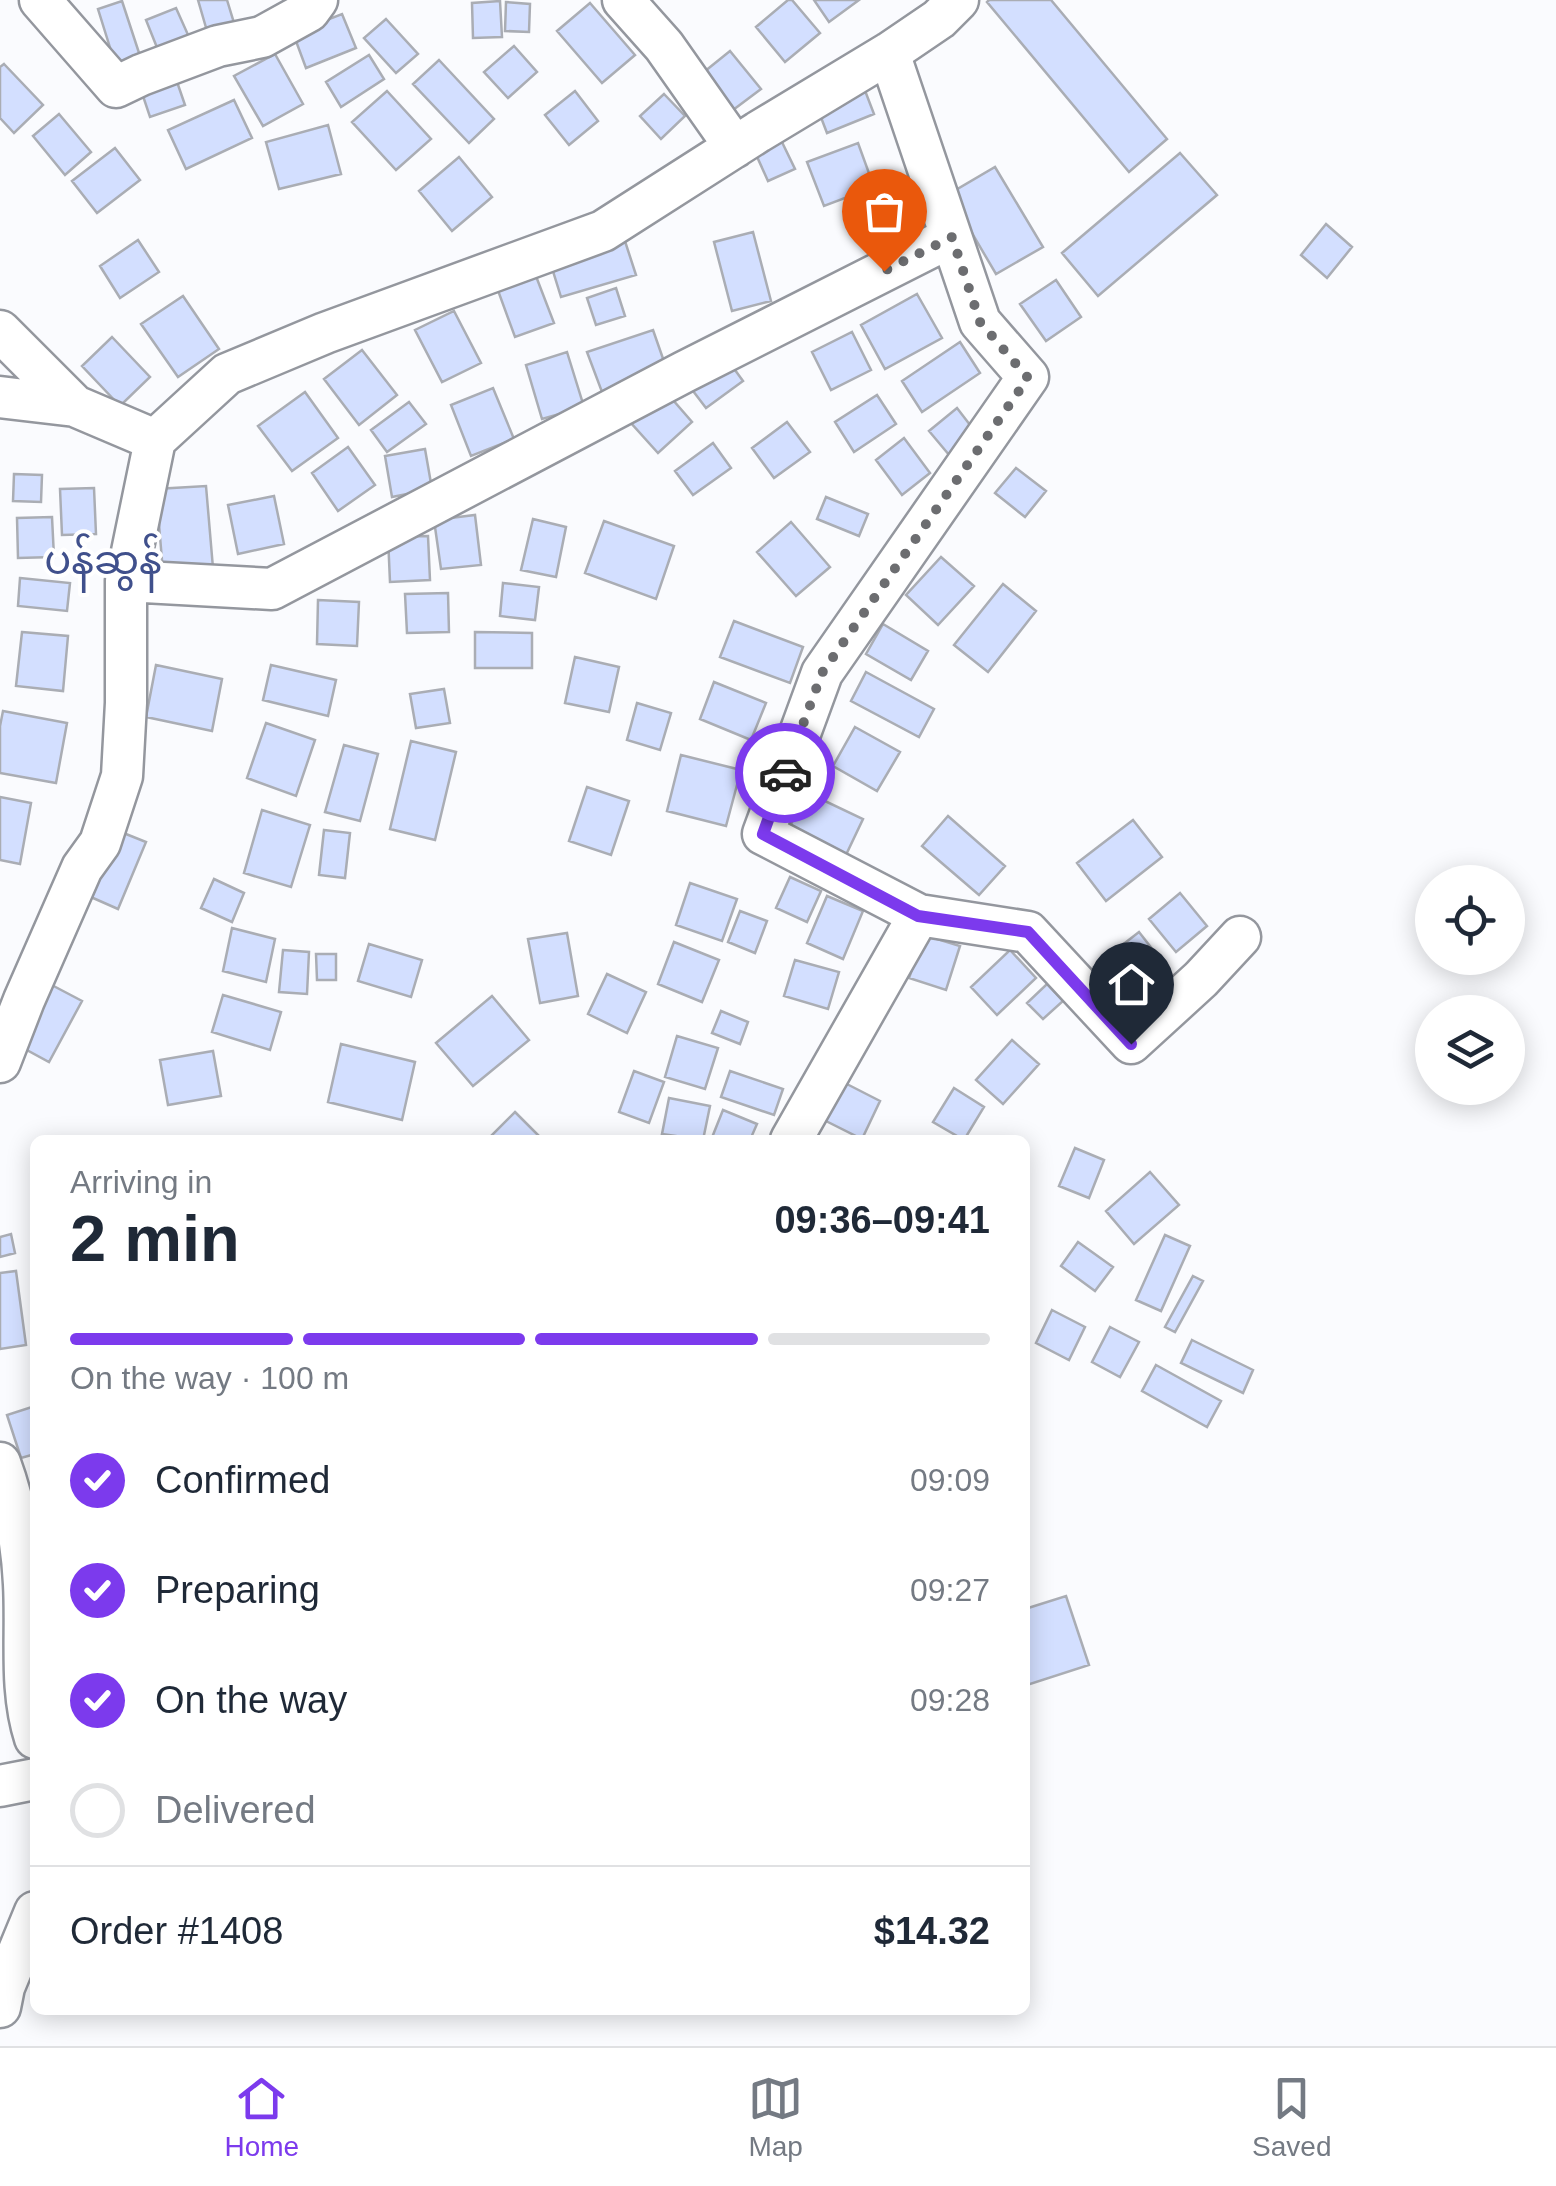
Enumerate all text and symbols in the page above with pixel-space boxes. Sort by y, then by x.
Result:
pin [842,169,927,272]
icon: bag [857,184,912,239]
district label: ပန်ဆွန် [44,533,162,593]
courier [735,723,835,823]
icon: car [758,746,813,801]
map controls [1415,865,1525,1105]
button: locate [1415,865,1525,975]
pin [1089,942,1174,1045]
icon: home [1104,957,1159,1012]
button: layers [1415,995,1525,1105]
text: Arriving in [70,1164,212,1200]
text: 09:36–09:41 [774,1199,990,1241]
text: 2 min [70,1202,240,1275]
text: On the way · 100 m [70,1360,349,1396]
icon: check [70,1453,125,1508]
text: Confirmed [155,1459,330,1501]
text: 09:09 [910,1462,990,1498]
icon: check [70,1563,125,1618]
text: Preparing [155,1569,320,1611]
text: 09:27 [910,1572,990,1608]
icon: check [70,1673,125,1728]
text: On the way [155,1679,347,1721]
text: 09:28 [910,1682,990,1718]
text: Delivered [155,1789,316,1831]
text: Order #1408 [70,1910,283,1952]
text: $14.32 [874,1910,990,1952]
tab: Home [224,2071,299,2163]
tab: Map [748,2071,803,2163]
tab: Saved [1252,2071,1331,2163]

